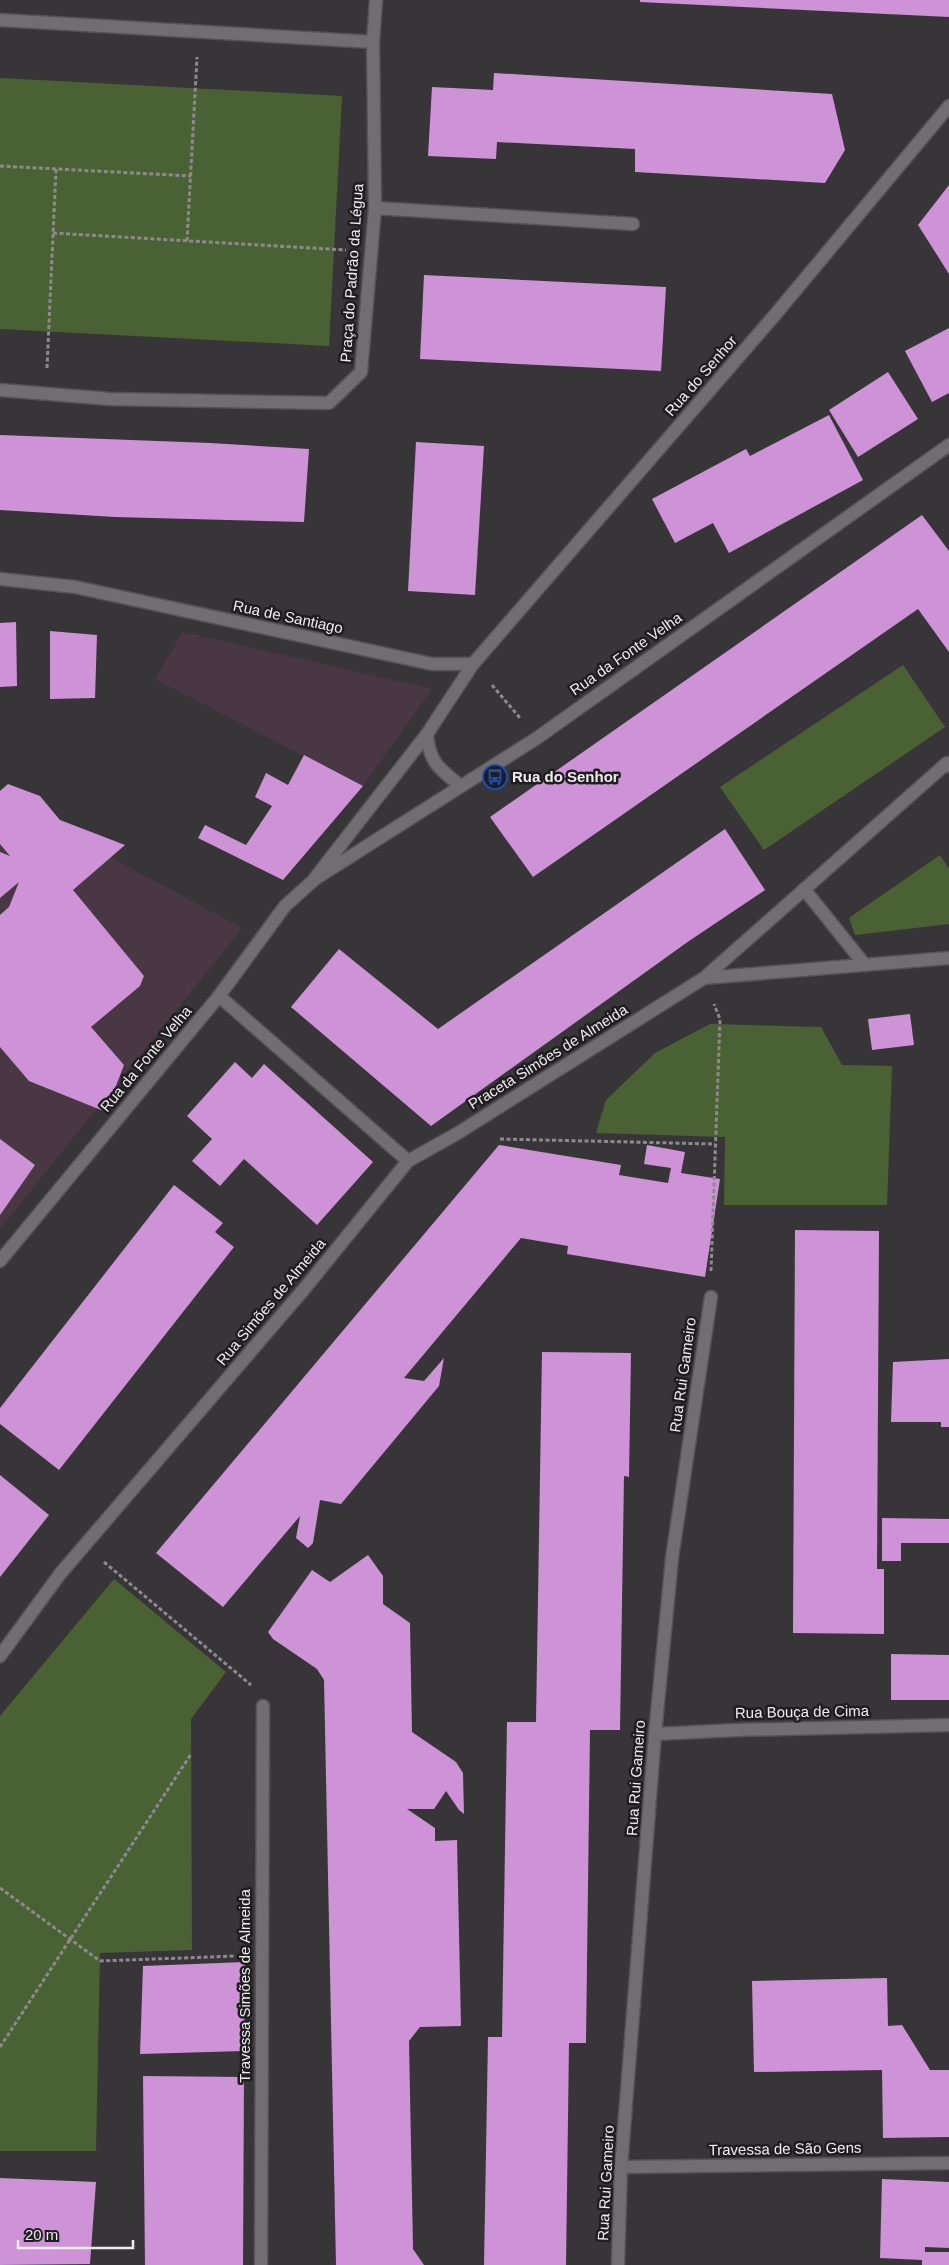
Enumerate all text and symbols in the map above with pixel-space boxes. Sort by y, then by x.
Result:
street label: Praça do Padrão da Légua [337,182,366,363]
street label: Rua do Senhor [661,332,740,419]
street label: Rua de Santiago [232,597,345,636]
street label: Rua da Fonte Velha [567,608,685,699]
bus stop icon: Rua do Senhor [482,764,508,790]
place label: Rua do Senhor [512,768,619,785]
street label: Praceta Simões de Almeida [465,1000,631,1113]
street label: Rua da Fonte Velha [96,1002,195,1115]
street label: Rua Simões de Almeida [213,1234,329,1368]
street label: Rua Rui Gameiro [666,1316,699,1433]
street label: Rua Bouça de Cima [735,1702,870,1721]
street label: Rua Rui Gameiro [623,1720,648,1836]
street label: Travessa Simões de Almeida [236,1888,253,2083]
street label: Rua Rui Gameiro [594,2125,617,2241]
street label: Travessa de São Gens [708,2139,862,2158]
scale bar [18,2218,132,2250]
text: 20 m [25,2226,58,2243]

